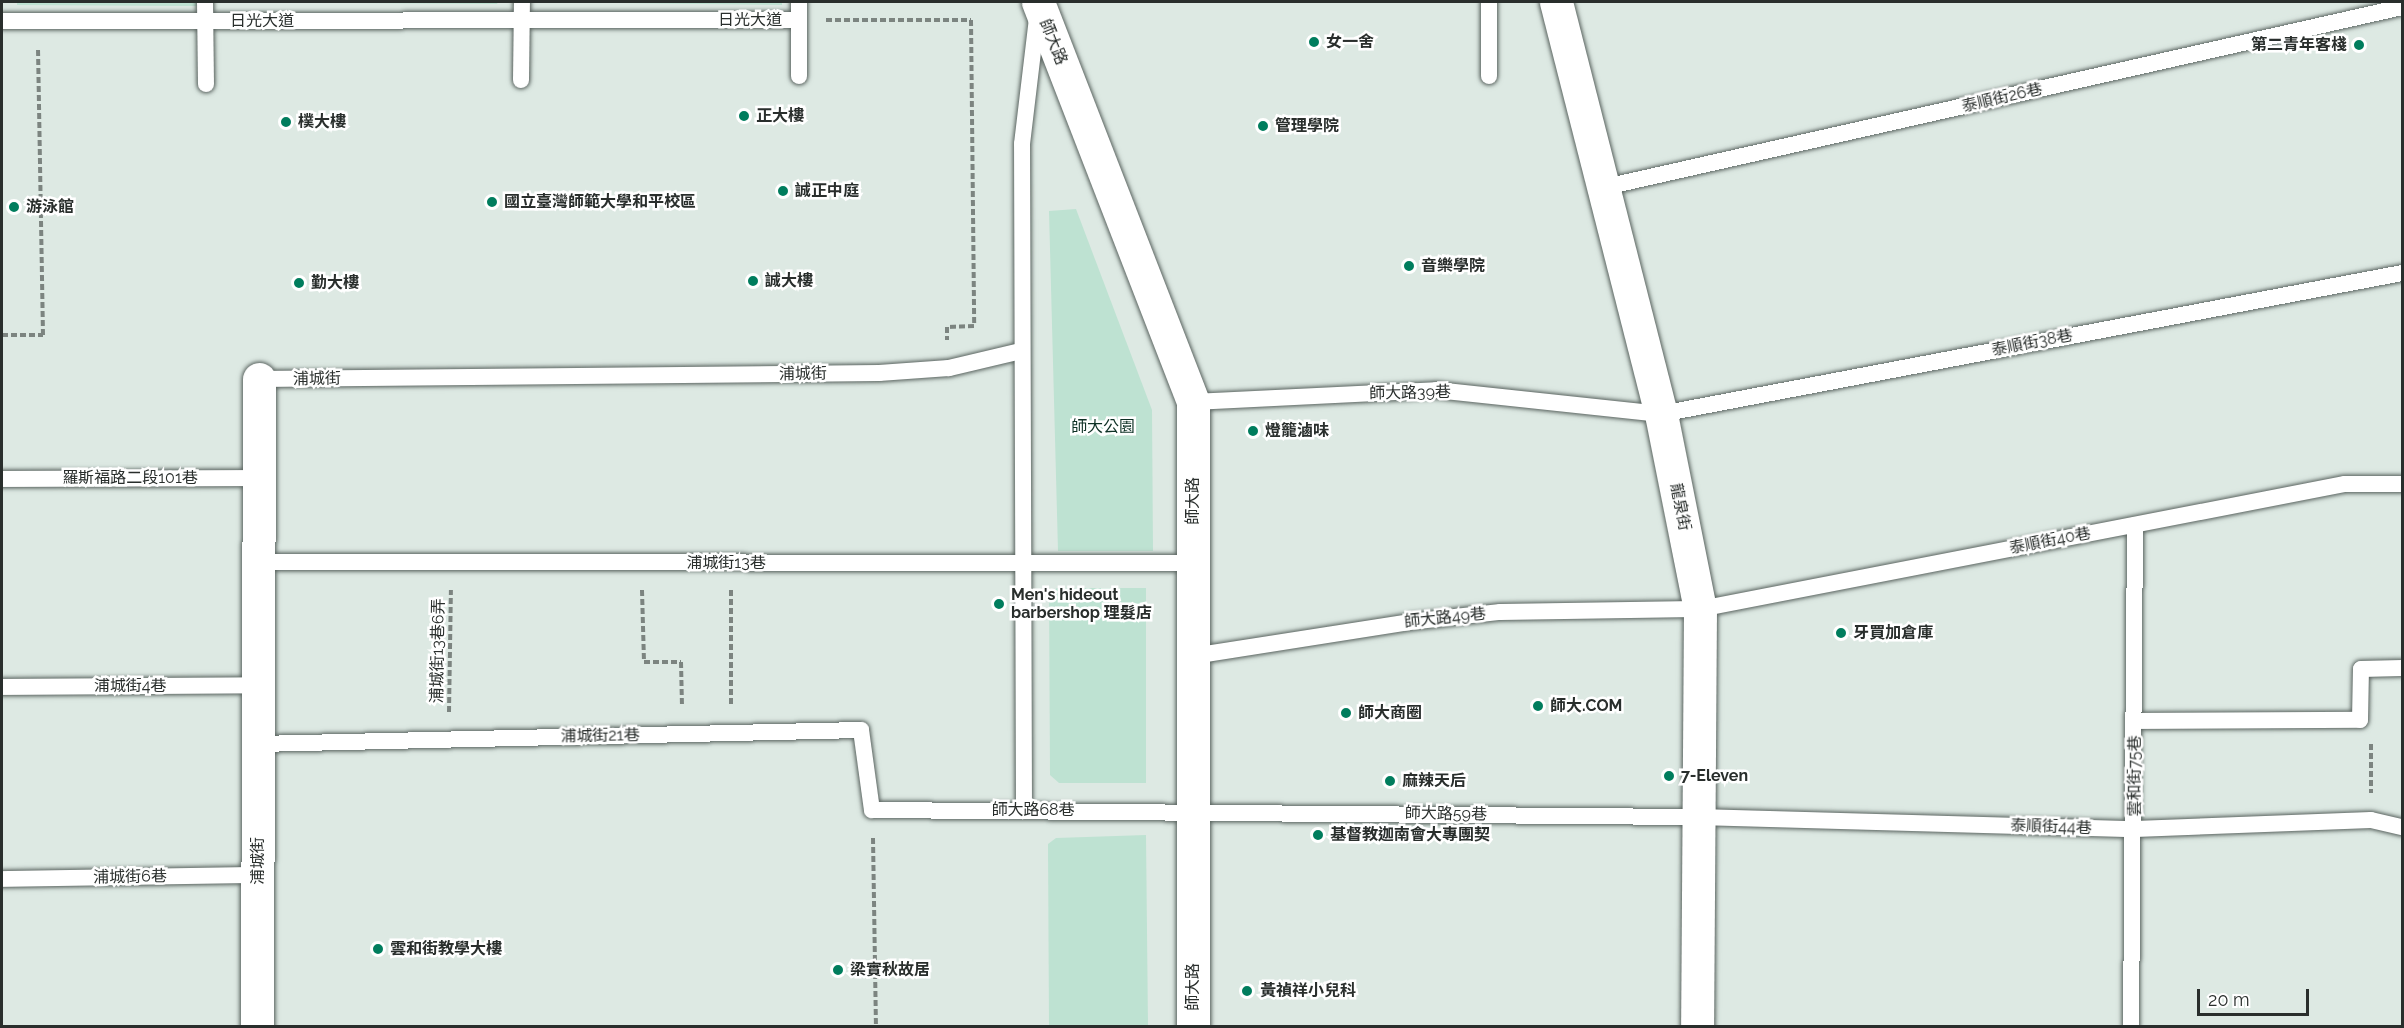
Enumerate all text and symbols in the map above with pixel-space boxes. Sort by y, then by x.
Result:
street label: 日光大道 [718,10,782,30]
street label: 日光大道 [230,11,294,31]
street label: 師大路 [1035,16,1071,68]
place label: 女一舍 [1326,32,1374,52]
marker: 女一舍 [1307,35,1321,49]
place label: 第二青年客棧 [2251,35,2347,55]
marker: 第二青年客棧 [2352,38,2366,52]
street label: 泰順街26巷 [1960,79,2044,117]
place label: 正大樓 [756,106,804,126]
marker: 正大樓 [737,109,751,123]
place label: 樸大樓 [298,112,346,132]
marker: 樸大樓 [279,115,293,129]
place label: 管理學院 [1275,116,1339,136]
marker: 管理學院 [1256,119,1270,133]
place label: 誠正中庭 [795,181,859,201]
marker: 誠正中庭 [776,184,790,198]
place label: 國立臺灣師範大學和平校區 [504,192,696,212]
marker: 國立臺灣師範大學和平校區 [485,195,499,209]
place label: 游泳館 [26,197,74,217]
marker: 游泳館 [7,200,21,214]
place label: 音樂學院 [1421,256,1485,276]
marker: 音樂學院 [1402,259,1416,273]
place label: 誠大樓 [765,271,813,291]
place label: 勤大樓 [311,273,359,293]
marker: 誠大樓 [746,274,760,288]
marker: 勤大樓 [292,276,306,290]
street label: 泰順街38巷 [1990,326,2074,360]
street label: 浦城街 [779,364,827,384]
street label: 浦城街 [293,369,341,389]
street label: 師大路39巷 [1369,383,1451,403]
park label: 師大公園 [1071,417,1135,437]
place label: 燈籠滷味 [1265,421,1329,441]
marker: 燈籠滷味 [1246,424,1260,438]
street label: 羅斯福路二段101巷 [62,468,198,488]
street label: 師大路 [1183,477,1203,525]
street label: 龍泉街 [1666,482,1694,532]
street label: 泰順街40巷 [2008,524,2092,558]
street label: 浦城街13巷 [686,553,766,573]
place label: Men's hideout barbershop 理髮店 [1011,585,1152,623]
marker: Men's hideout barbershop 理髮店 [992,597,1006,611]
street label: 浦城街13巷6弄 [427,598,449,704]
street label: 師大路49巷 [1403,604,1487,632]
place label: 牙買加倉庫 [1853,623,1933,643]
marker: 牙買加倉庫 [1834,626,1848,640]
street label: 浦城街4巷 [94,676,166,696]
place label: 師大.COM [1550,696,1622,716]
marker: 師大.COM [1531,699,1545,713]
place label: 師大商圈 [1358,703,1422,723]
marker: 師大商圈 [1339,706,1353,720]
street label: 浦城街21巷 [560,726,640,746]
street label: 雲和街75巷 [2125,735,2145,817]
place label: 7-Eleven [1681,766,1748,786]
marker: 7-Eleven [1662,769,1676,783]
place label: 麻辣天后 [1402,771,1466,791]
marker: 麻辣天后 [1383,774,1397,788]
street label: 師大路68巷 [991,800,1075,820]
street label: 師大路59巷 [1405,804,1487,824]
street label: 泰順街44巷 [2010,816,2092,838]
place label: 基督教迦南會大專團契 [1330,825,1490,845]
marker: 基督教迦南會大專團契 [1311,828,1325,842]
street label: 浦城街 [248,837,268,885]
street label: 浦城街6巷 [93,867,167,887]
place label: 雲和街教學大樓 [390,939,502,959]
marker: 雲和街教學大樓 [371,942,385,956]
place label: 梁實秋故居 [850,960,930,980]
marker: 梁實秋故居 [831,963,845,977]
street label: 師大路 [1183,963,1203,1011]
scale bar [2200,977,2312,1015]
place label: 黃禎祥小兒科 [1260,981,1356,1001]
marker: 黃禎祥小兒科 [1238,982,1256,1000]
text: 20 m [2208,989,2250,1010]

